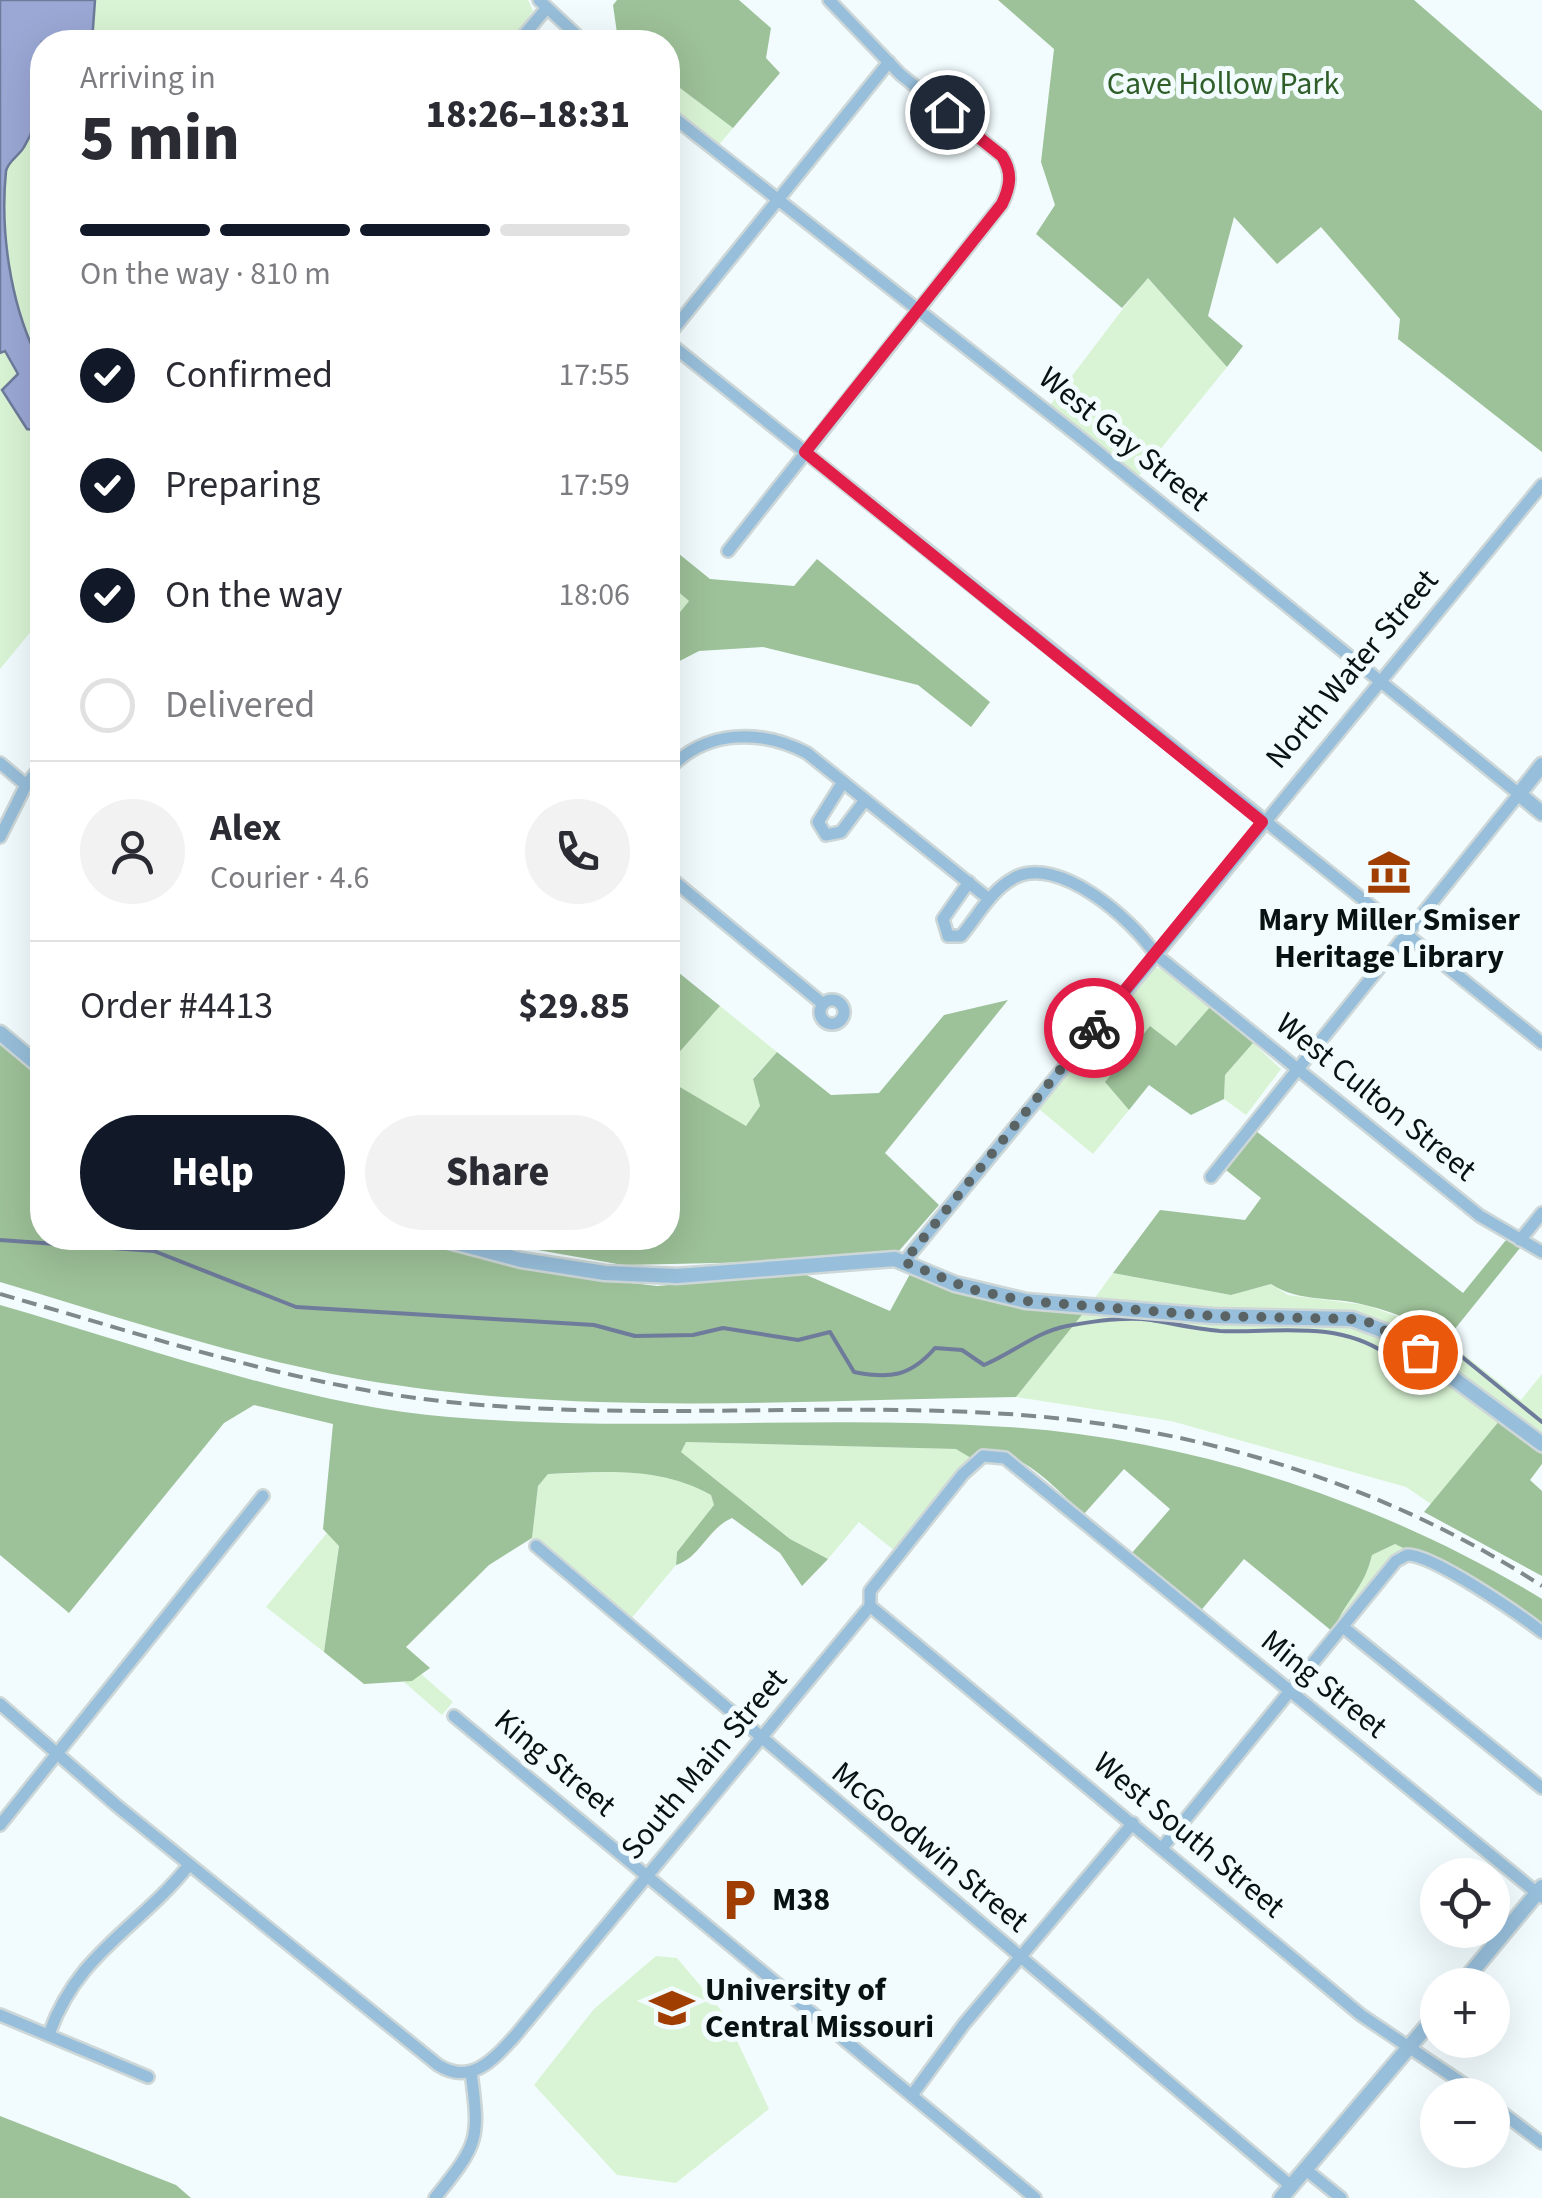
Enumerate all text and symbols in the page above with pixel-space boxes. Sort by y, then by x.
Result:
text: Arriving in [80,55,216,101]
park label: Cave Hollow Park [1107,61,1339,107]
pin [905,70,990,155]
icon: home [920,85,975,140]
text: 18:26–18:31 [426,88,630,142]
text: 5 min [80,92,240,185]
text: On the way · 810 m [80,251,331,297]
icon: check [80,348,135,403]
text: Confirmed [165,348,333,402]
text: 17:55 [558,352,630,398]
street label: West Gay Street [1029,356,1220,523]
icon: check [80,458,135,513]
text: Preparing [165,458,320,512]
text: 17:59 [558,462,630,508]
street label: North Water Street [1255,559,1449,779]
icon: check [80,568,135,623]
text: On the way [165,568,342,622]
text: 18:06 [558,572,630,618]
text: Delivered [165,678,315,732]
button: person [80,799,185,904]
button: phone [525,799,630,904]
text: Alex [210,801,281,855]
museum icon: Mary Miller Smiser Heritage Library [1365,848,1413,896]
text: Courier · 4.6 [210,855,370,901]
place label: Mary Miller Smiser Heritage Library [1258,897,1520,980]
courier [1044,978,1144,1078]
text: Order #4413 [80,979,273,1033]
text: $29.85 [518,979,630,1033]
icon: bike [1067,1001,1122,1056]
street label: West Culton Street [1266,1002,1486,1192]
button: Help [80,1115,345,1230]
button: Share [365,1115,630,1230]
pin [1378,1310,1463,1395]
icon: bag [1393,1325,1448,1380]
street label: Ming Street [1251,1619,1397,1750]
street label: South Main Street [610,1658,798,1870]
street label: King Street [484,1698,626,1828]
street label: West South Street [1083,1741,1295,1929]
street label: McGoodwin Street [821,1751,1039,1943]
map controls [1420,1858,1510,2168]
button: locate [1420,1858,1510,1948]
parking icon: M38 [715,1876,763,1924]
place label: M38 [772,1877,830,1923]
place label: University of Central Missouri [705,1967,934,2050]
button: + [1420,1968,1510,2058]
school or university icon: University of Central Missouri [648,1984,696,2032]
button: − [1420,2078,1510,2168]

